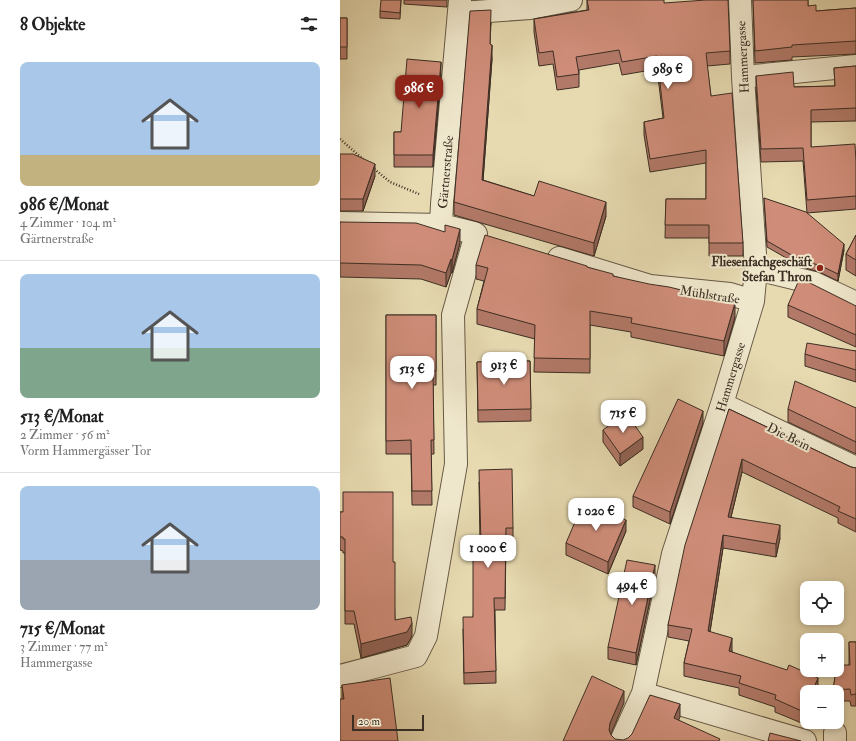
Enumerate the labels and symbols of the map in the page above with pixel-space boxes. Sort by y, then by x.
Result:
street label: Hammergasse [733,20,753,94]
pin: 989 € [640,56,696,90]
pin: 986 € [391,75,447,109]
street label: Gärtnerstraße [435,134,457,209]
place label: Fliesenfachgeschäft Stefan Thron [711,254,813,285]
marker: Fliesenfachgeschäft Stefan Thron [815,263,825,273]
street label: Mühlstraße [679,282,742,308]
street label: Hammergasse [713,340,749,414]
pin: 913 € [476,352,532,386]
pin: 513 € [384,356,440,390]
pin: 715 € [595,400,651,434]
street label: Die Bein [764,420,813,454]
pin: 1 020 € [559,498,633,532]
pin: 1 000 € [451,535,525,569]
pin: 494 € [604,572,660,606]
scale bar [352,713,424,732]

